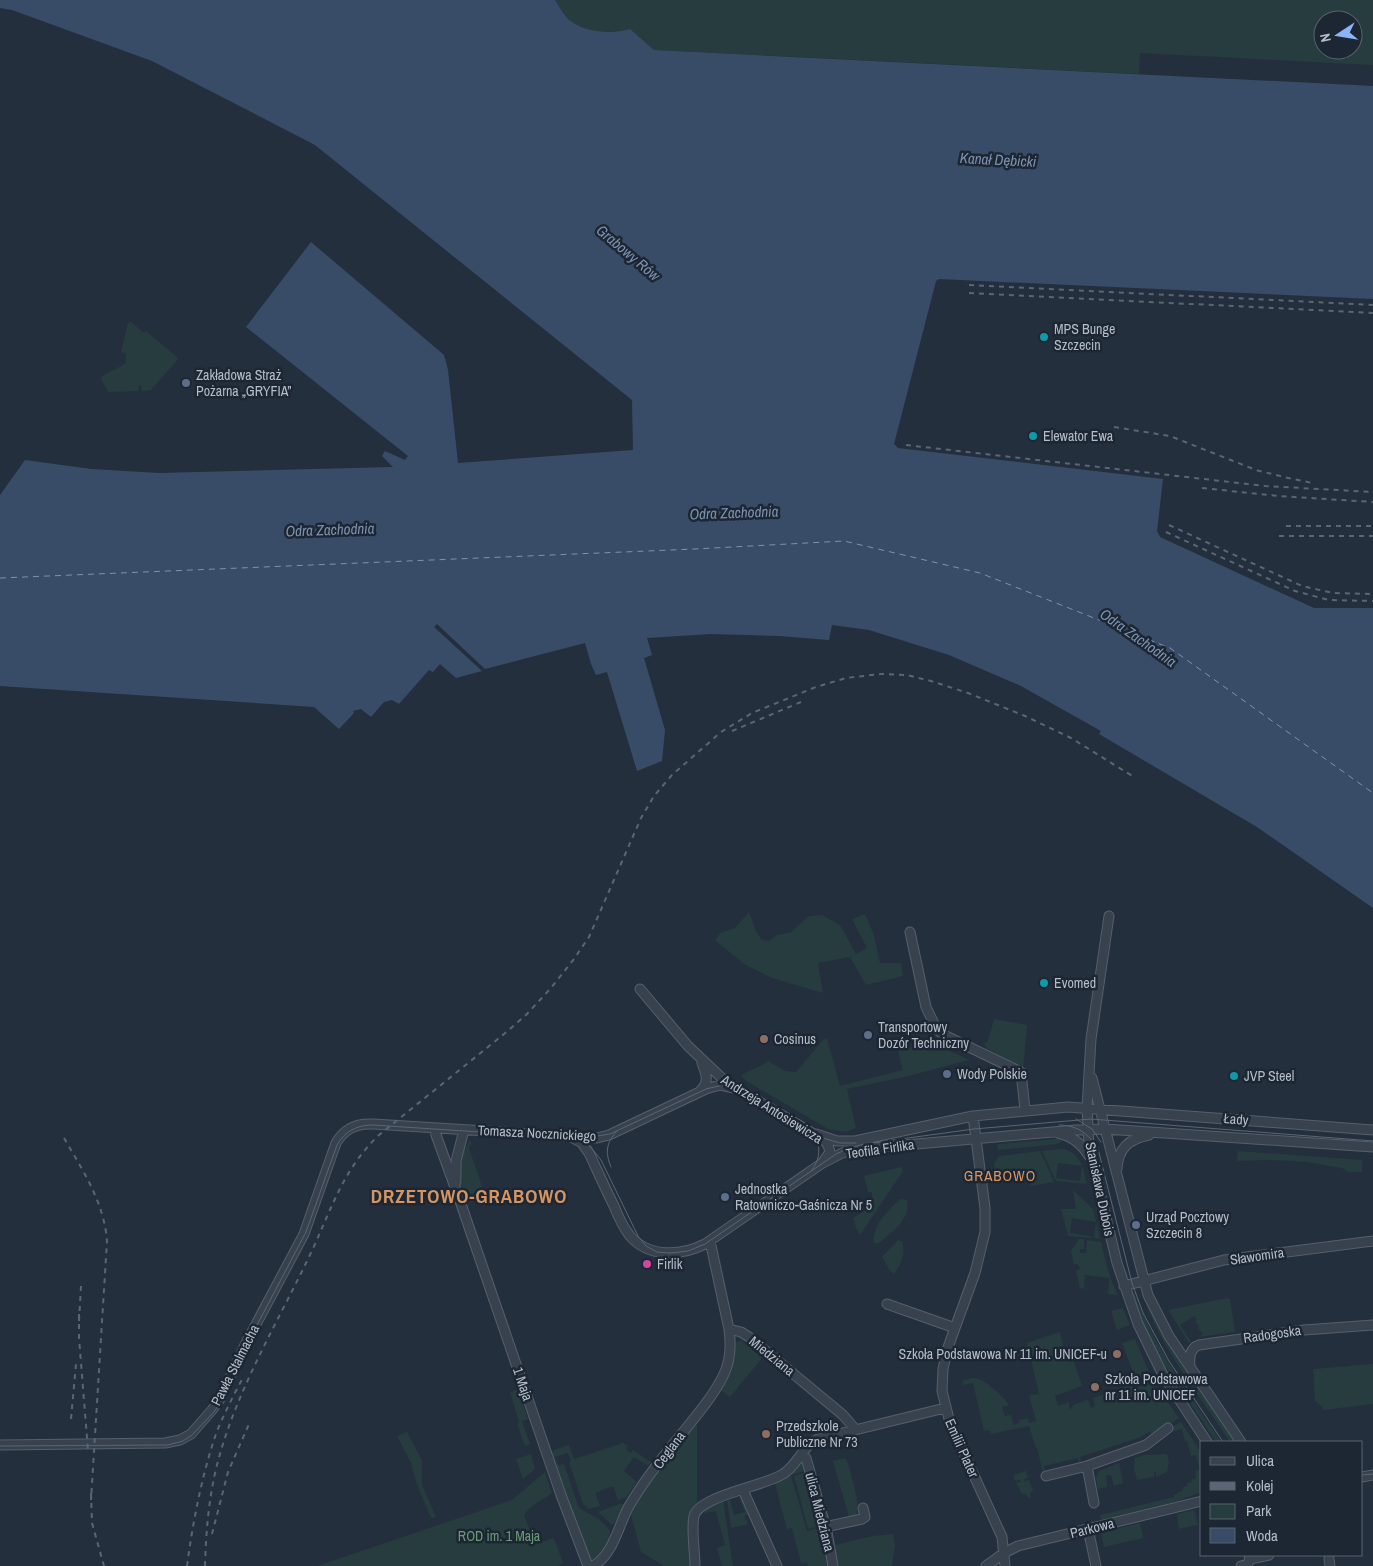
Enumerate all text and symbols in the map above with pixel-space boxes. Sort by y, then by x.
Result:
north arrow [1313,10,1363,60]
text: N [1316,32,1335,44]
water label: Kanał Dębicki [959,147,1037,172]
water label: Grabowy Rów [592,220,666,286]
place label: MPS Bunge Szczecin [1054,320,1115,354]
marker: MPS Bunge Szczecin [1038,331,1050,343]
place label: Zakładowa Straż Pożarna „GRYFIA” [196,366,291,400]
marker: Zakładowa Straż Pożarna „GRYFIA” [180,377,192,389]
place label: Elewator Ewa [1043,427,1114,445]
marker: Elewator Ewa [1027,430,1039,442]
water label: Odra Zachodnia [689,500,779,525]
water label: Odra Zachodnia [285,517,375,542]
water label: Odra Zachodnia [1096,603,1181,672]
place label: Evomed [1054,974,1096,992]
marker: Evomed [1038,977,1050,989]
place label: Transportowy Dozór Techniczny [878,1018,969,1052]
marker: Transportowy Dozór Techniczny [862,1029,874,1041]
place label: Cosinus [774,1030,816,1048]
marker: Cosinus [758,1033,770,1045]
place label: Wody Polskie [957,1065,1027,1083]
place label: JVP Steel [1244,1067,1294,1085]
marker: Wody Polskie [941,1068,953,1080]
street label: Andrzeja Antosiewicza [717,1070,827,1148]
marker: JVP Steel [1228,1070,1240,1082]
street label: Łady [1223,1109,1249,1129]
street label: Tomasza Nocznickiego [477,1121,597,1145]
street label: Teofila Firlika [845,1135,916,1163]
street label: Stanisława Dubois [1081,1140,1119,1238]
district label: GRABOWO [964,1165,1036,1186]
place label: Jednostka Ratowniczo-Gaśnicza Nr 5 [735,1180,872,1214]
district label: DRZETOWO-GRABOWO [371,1183,567,1209]
marker: Jednostka Ratowniczo-Gaśnicza Nr 5 [719,1191,731,1203]
place label: Urząd Pocztowy Szczecin 8 [1146,1208,1229,1242]
marker: Urząd Pocztowy Szczecin 8 [1130,1219,1142,1231]
street label: Sławomira [1229,1243,1286,1269]
place label: Firlik [657,1255,683,1273]
marker: Firlik [641,1258,653,1270]
street label: Pawła Stalmacha [207,1321,263,1409]
street label: Radogoska [1242,1321,1303,1347]
street label: Miedziana [746,1332,799,1380]
place label: Szkoła Podstawowa Nr 11 im. UNICEF-u [899,1345,1107,1363]
marker: Szkoła Podstawowa Nr 11 im. UNICEF-u [1111,1348,1123,1360]
street label: 1 Maja [509,1365,537,1404]
place label: Szkoła Podstawowa nr 11 im. UNICEF [1105,1370,1208,1404]
marker: Szkoła Podstawowa nr 11 im. UNICEF [1089,1381,1101,1393]
street label: Emilii Plater [941,1416,983,1480]
place label: Przedszkole Publiczne Nr 73 [776,1417,858,1451]
street label: Ceglana [649,1427,689,1472]
marker: Przedszkole Publiczne Nr 73 [760,1428,772,1440]
legend [1200,1441,1363,1556]
text: Ulica [1246,1450,1274,1471]
street label: ulica Miedziana [801,1471,839,1554]
text: Kolej [1246,1475,1273,1496]
text: Park [1246,1500,1272,1521]
street label: Parkowa [1068,1514,1116,1542]
text: Woda [1246,1525,1278,1546]
park label: ROD im. 1 Maja [458,1527,541,1545]

